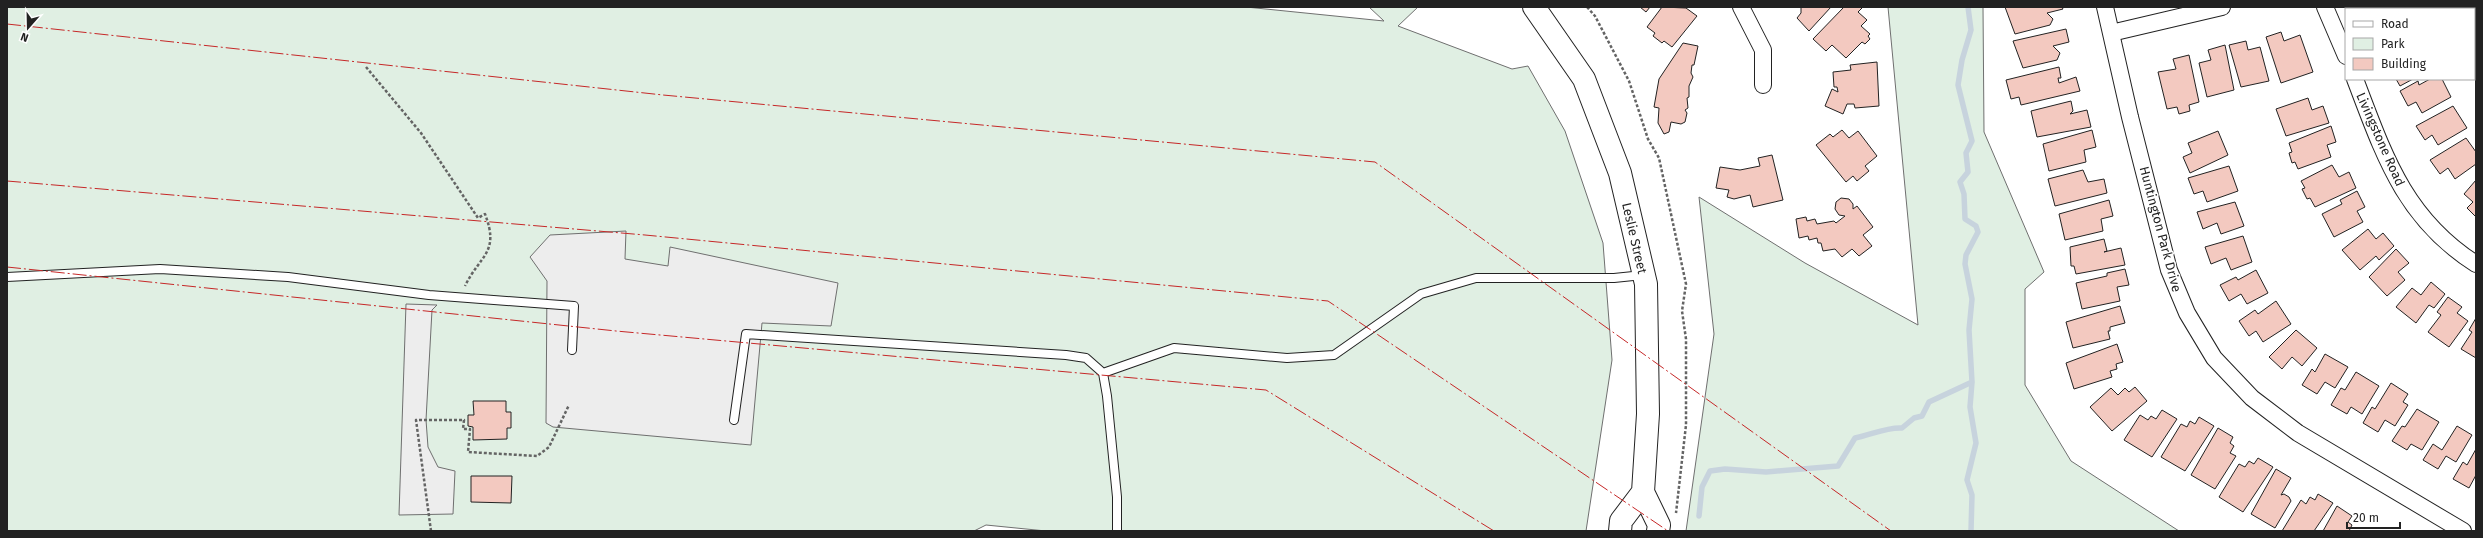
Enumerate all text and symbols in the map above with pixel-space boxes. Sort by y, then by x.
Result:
north arrow [8,8,48,48]
legend [2345,8,2475,80]
text: Road [2381,17,2409,31]
text: N [19,30,30,44]
text: Park [2381,37,2405,51]
text: Building [2381,57,2427,71]
street label: Livingstone Road [2353,90,2408,188]
street label: Huntington Park Drive [2137,165,2185,294]
street label: Leslie Street [1619,201,1650,275]
scale bar [2347,504,2400,530]
text: 20 m [2353,511,2379,525]

